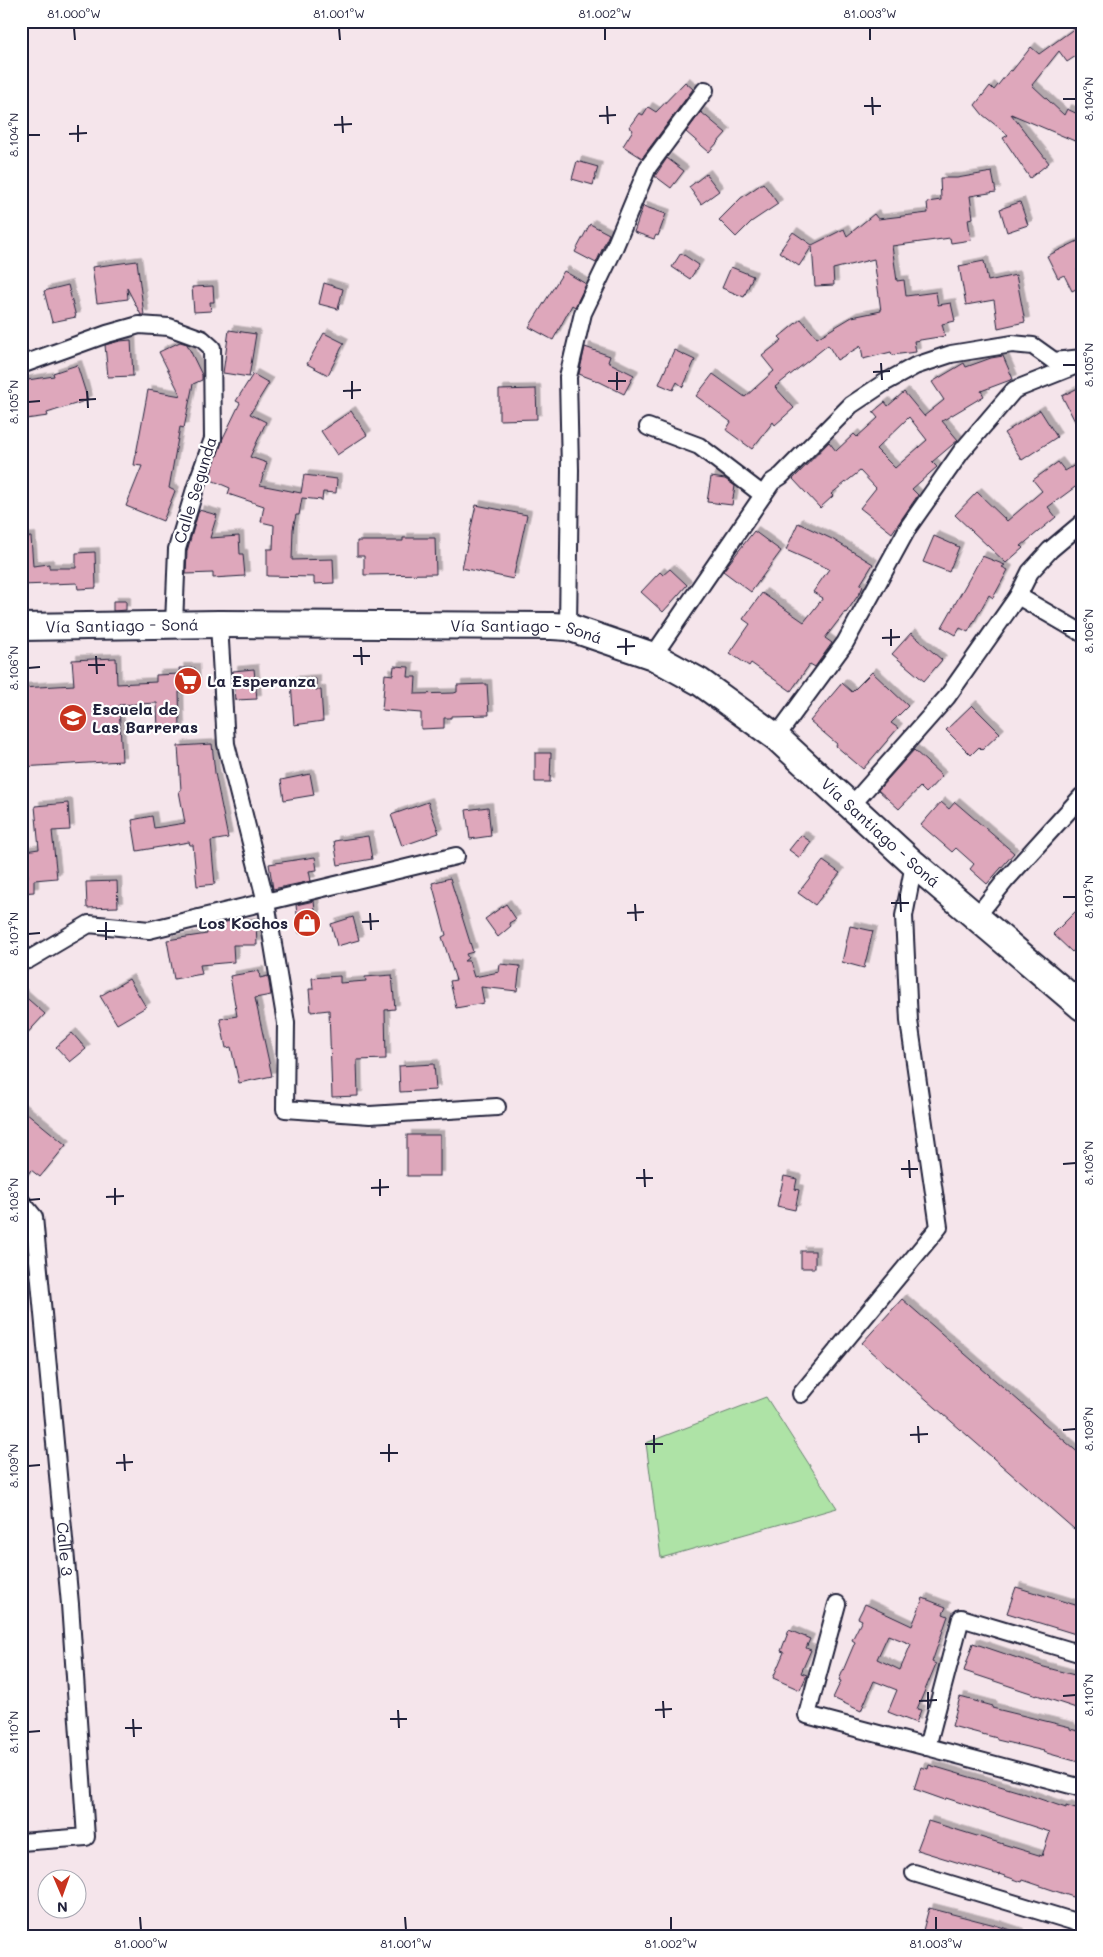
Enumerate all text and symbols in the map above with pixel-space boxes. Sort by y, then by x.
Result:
text: 81.000°W [47,5,101,21]
text: 81.001°W [313,5,365,21]
text: 81.002°W [579,5,631,21]
text: 81.003°W [843,5,897,21]
text: 8.104°N [1080,77,1096,121]
text: 8.104°N [5,113,21,157]
text: 8.105°N [1080,343,1096,387]
text: 8.105°N [5,380,21,424]
street label: Calle Segunda [168,434,221,546]
text: 8.106°N [1080,609,1096,653]
street label: Vía Santiago - Soná [45,613,199,637]
street label: Vía Santiago - Soná [450,614,605,648]
text: 8.106°N [5,646,21,690]
supermarket icon: La Esperanza [173,666,203,696]
place label: La Esperanza [207,670,316,691]
place label: Escuela de Las Barreras [92,698,198,737]
school or university icon: Escuela de Las Barreras [58,703,88,733]
street label: Vía Santiago - Soná [817,773,945,892]
text: 8.107°N [1080,875,1096,919]
shop icon: Los Kochos [292,908,322,938]
text: 8.107°N [5,912,21,956]
place label: Los Kochos [198,912,288,933]
text: 8.108°N [1080,1141,1096,1185]
text: 8.108°N [5,1178,21,1222]
text: 8.109°N [1080,1407,1096,1451]
text: 8.109°N [5,1444,21,1488]
street label: Calle 3 [52,1521,78,1577]
text: 8.110°N [1080,1674,1096,1716]
text: 8.110°N [5,1711,21,1753]
north arrow [38,1870,88,1920]
text: N [57,1898,68,1917]
text: 81.000°W [114,1935,168,1951]
text: 81.001°W [380,1935,432,1951]
text: 81.002°W [645,1935,697,1951]
text: 81.003°W [909,1935,963,1951]

